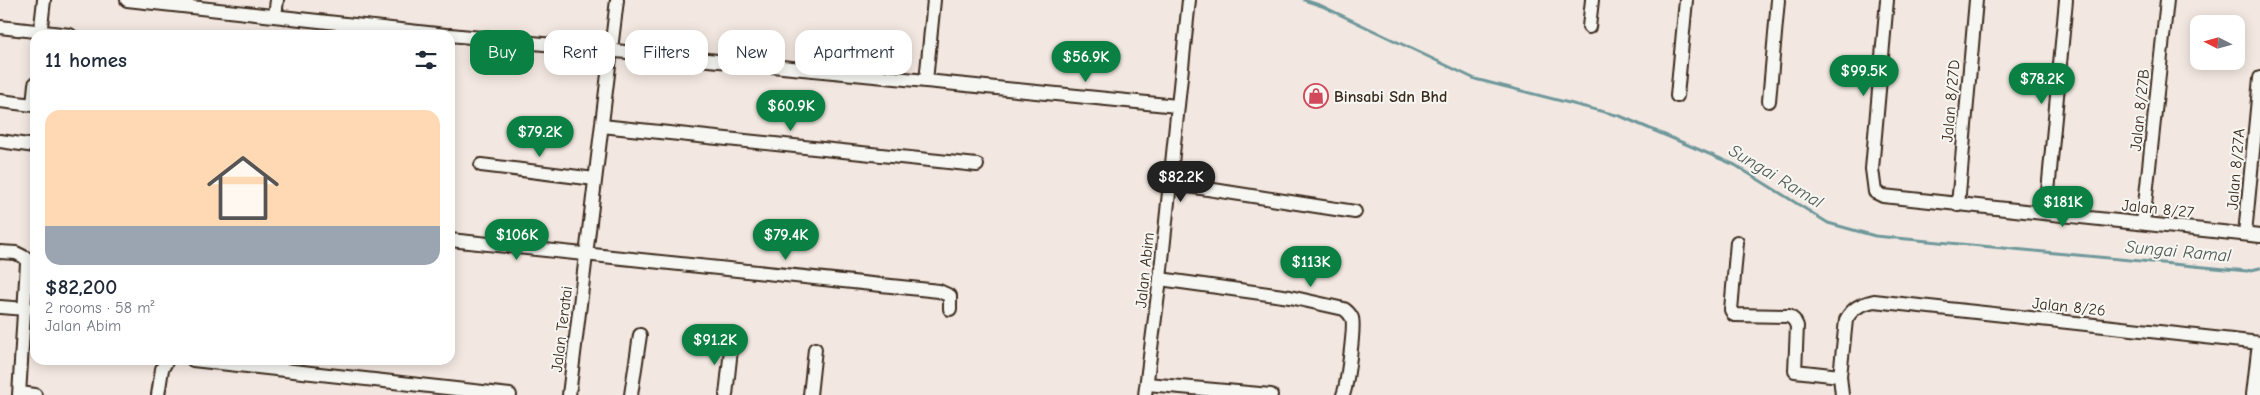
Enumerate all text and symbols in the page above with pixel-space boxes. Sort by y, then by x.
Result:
north arrow [2190,15,2245,70]
map controls [2190,15,2245,70]
chip: Buy [470,30,534,75]
chip: Rent [544,30,615,75]
chip: Filters [625,30,708,75]
chip: New [718,30,785,75]
chip: Apartment [795,30,912,75]
pin: $56.9K [1045,41,1127,83]
icon: filters [412,46,440,74]
text: 11 homes [45,48,127,72]
text: $56.9K [1063,48,1109,66]
pin: $99.5K [1823,54,1905,97]
street label: Jalan 8/27D [1938,59,1964,143]
text: $99.5K [1841,62,1887,80]
pin: $78.2K [2001,62,2083,105]
street label: Jalan 8/27B [2127,68,2153,152]
text: $78.2K [2020,70,2064,88]
shop icon: Binsabi Sdn Bhd [1303,83,1329,109]
place label: Binsabi Sdn Bhd [1334,88,1447,106]
pin: $60.9K [750,90,832,132]
text: $60.9K [767,97,815,115]
pin: $79.2K [499,116,581,158]
text: $79.2K [518,123,562,141]
street label: Jalan 8/27A [2223,127,2249,211]
water label: Sungai Ramal [1725,140,1828,213]
icon: home [198,143,288,233]
pin: $82.2K [1140,160,1222,203]
text: $82.2K [1158,168,1204,186]
pin: $181K [2028,186,2098,228]
text: $181K [2043,193,2083,211]
street label: Jalan 8/27 [2121,196,2195,222]
pin: $106K [482,218,552,261]
pin: $79.4K [745,218,827,261]
text: $106K [496,226,538,244]
text: $79.4K [764,226,808,244]
street label: Jalan Abim [1132,231,1158,309]
water label: Sungai Ramal [2124,236,2233,267]
pin: $113K [1276,246,1346,288]
text: $113K [1291,253,1331,271]
text: $82,200 [45,275,117,299]
street label: Jalan Teratai [548,285,576,373]
street label: Jalan 8/26 [2031,294,2107,320]
text: 2 rooms · 58 m² [45,299,155,317]
text: Jalan Abim [45,317,121,335]
pin: $91.2K [674,324,756,366]
text: $91.2K [693,331,737,349]

